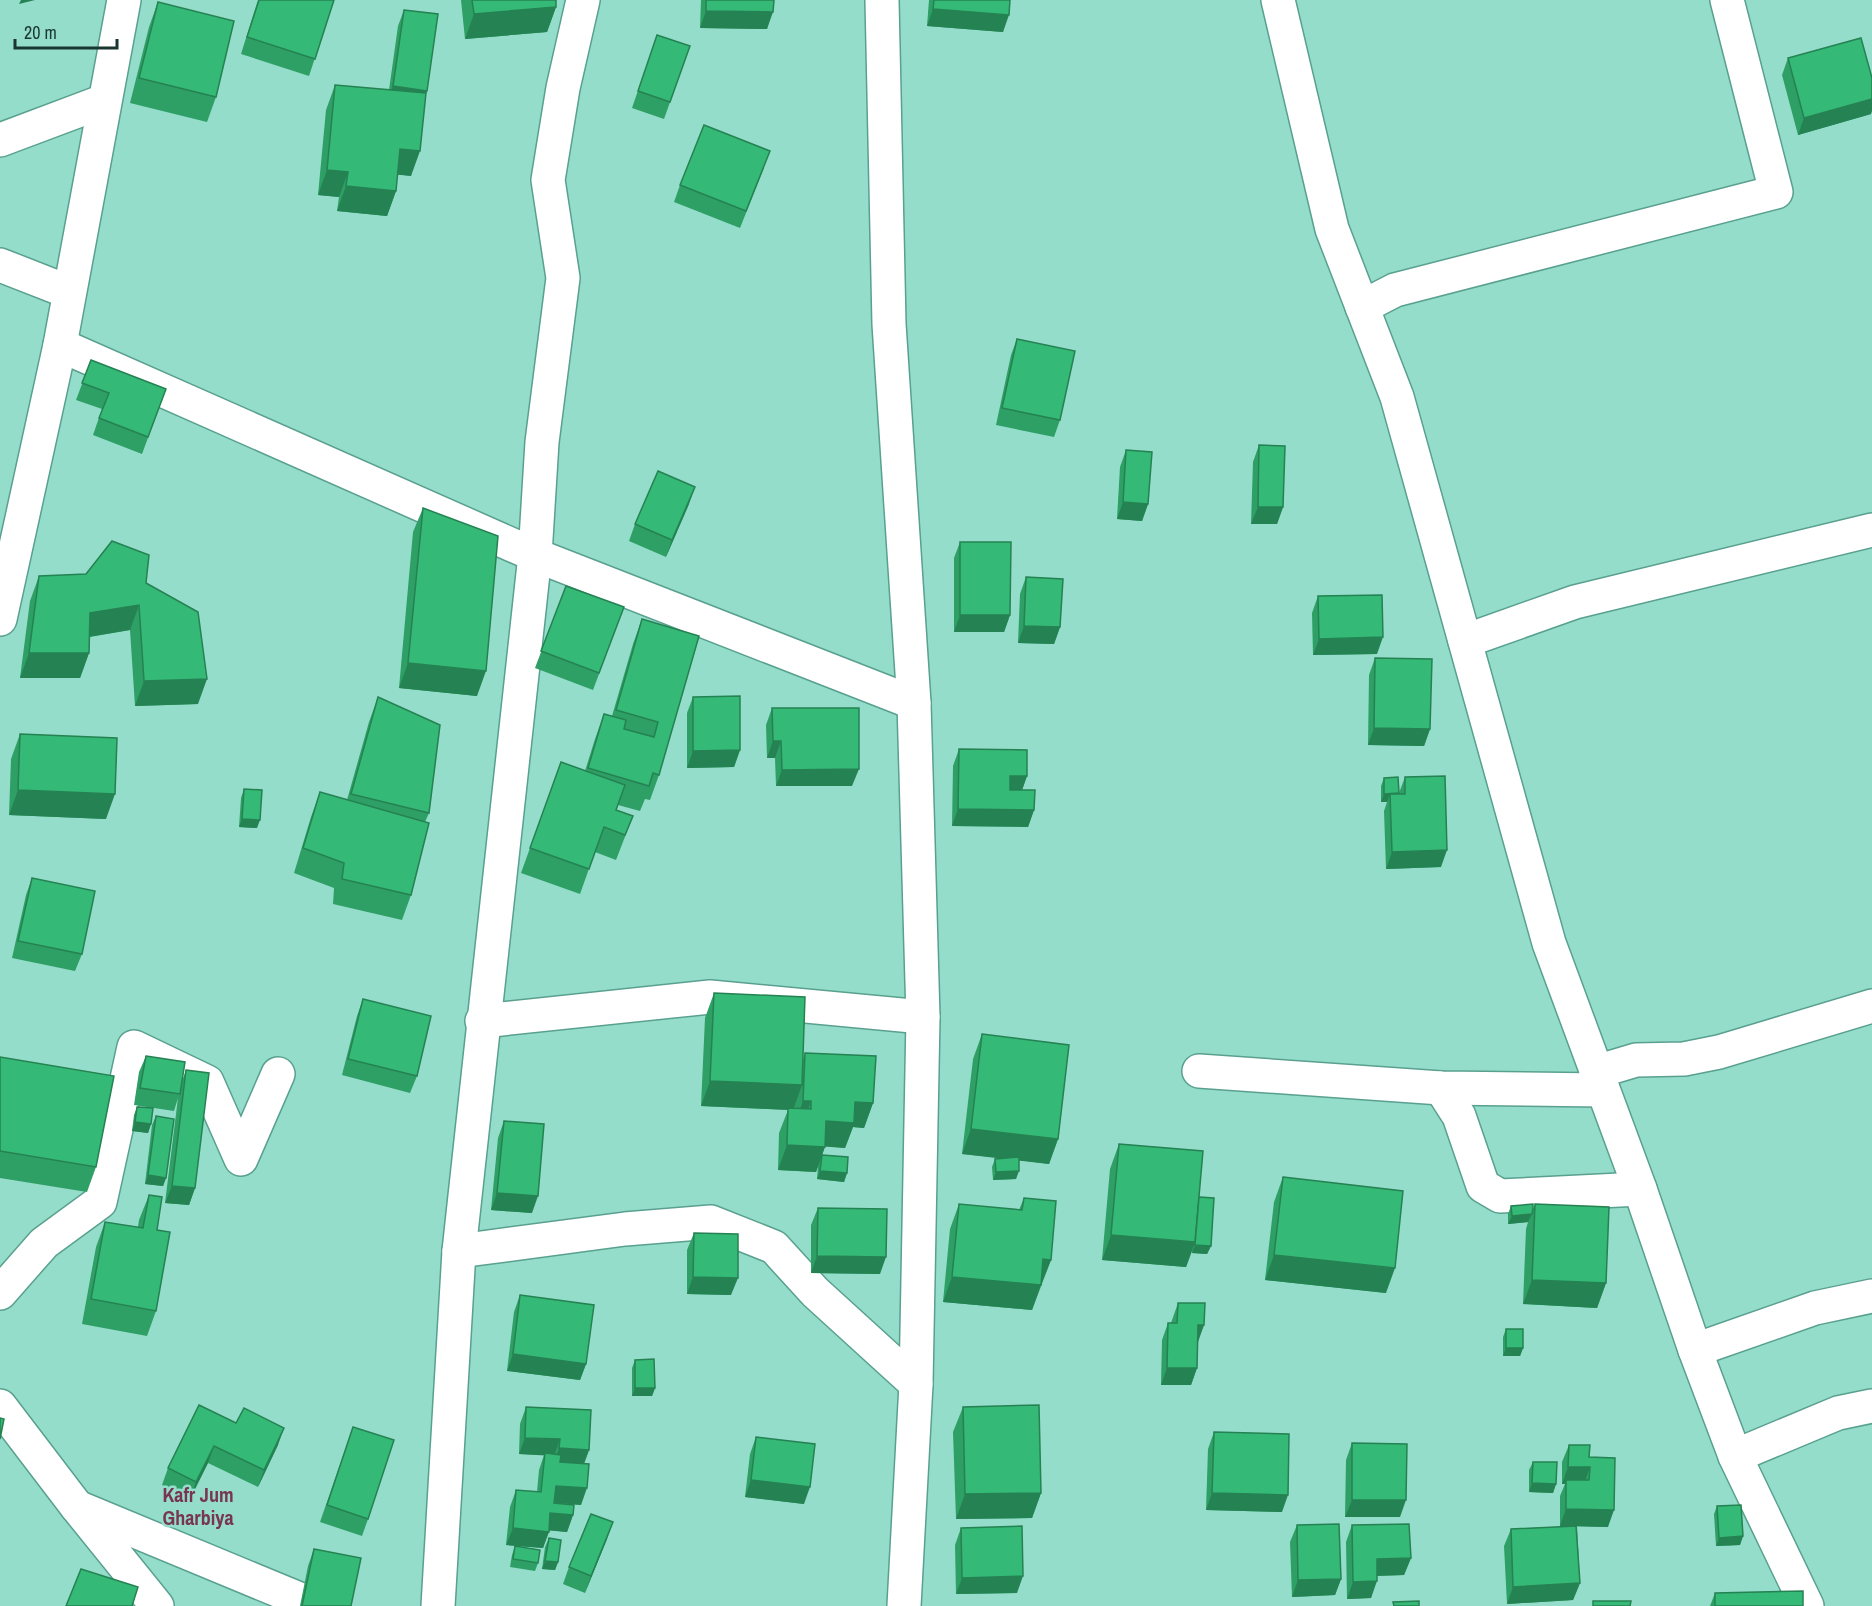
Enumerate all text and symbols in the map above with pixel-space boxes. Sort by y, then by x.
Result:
scale bar [15,12,117,50]
text: 20 m [24,20,57,45]
district label: Kafr Jum Gharbiya [162,1481,234,1531]

